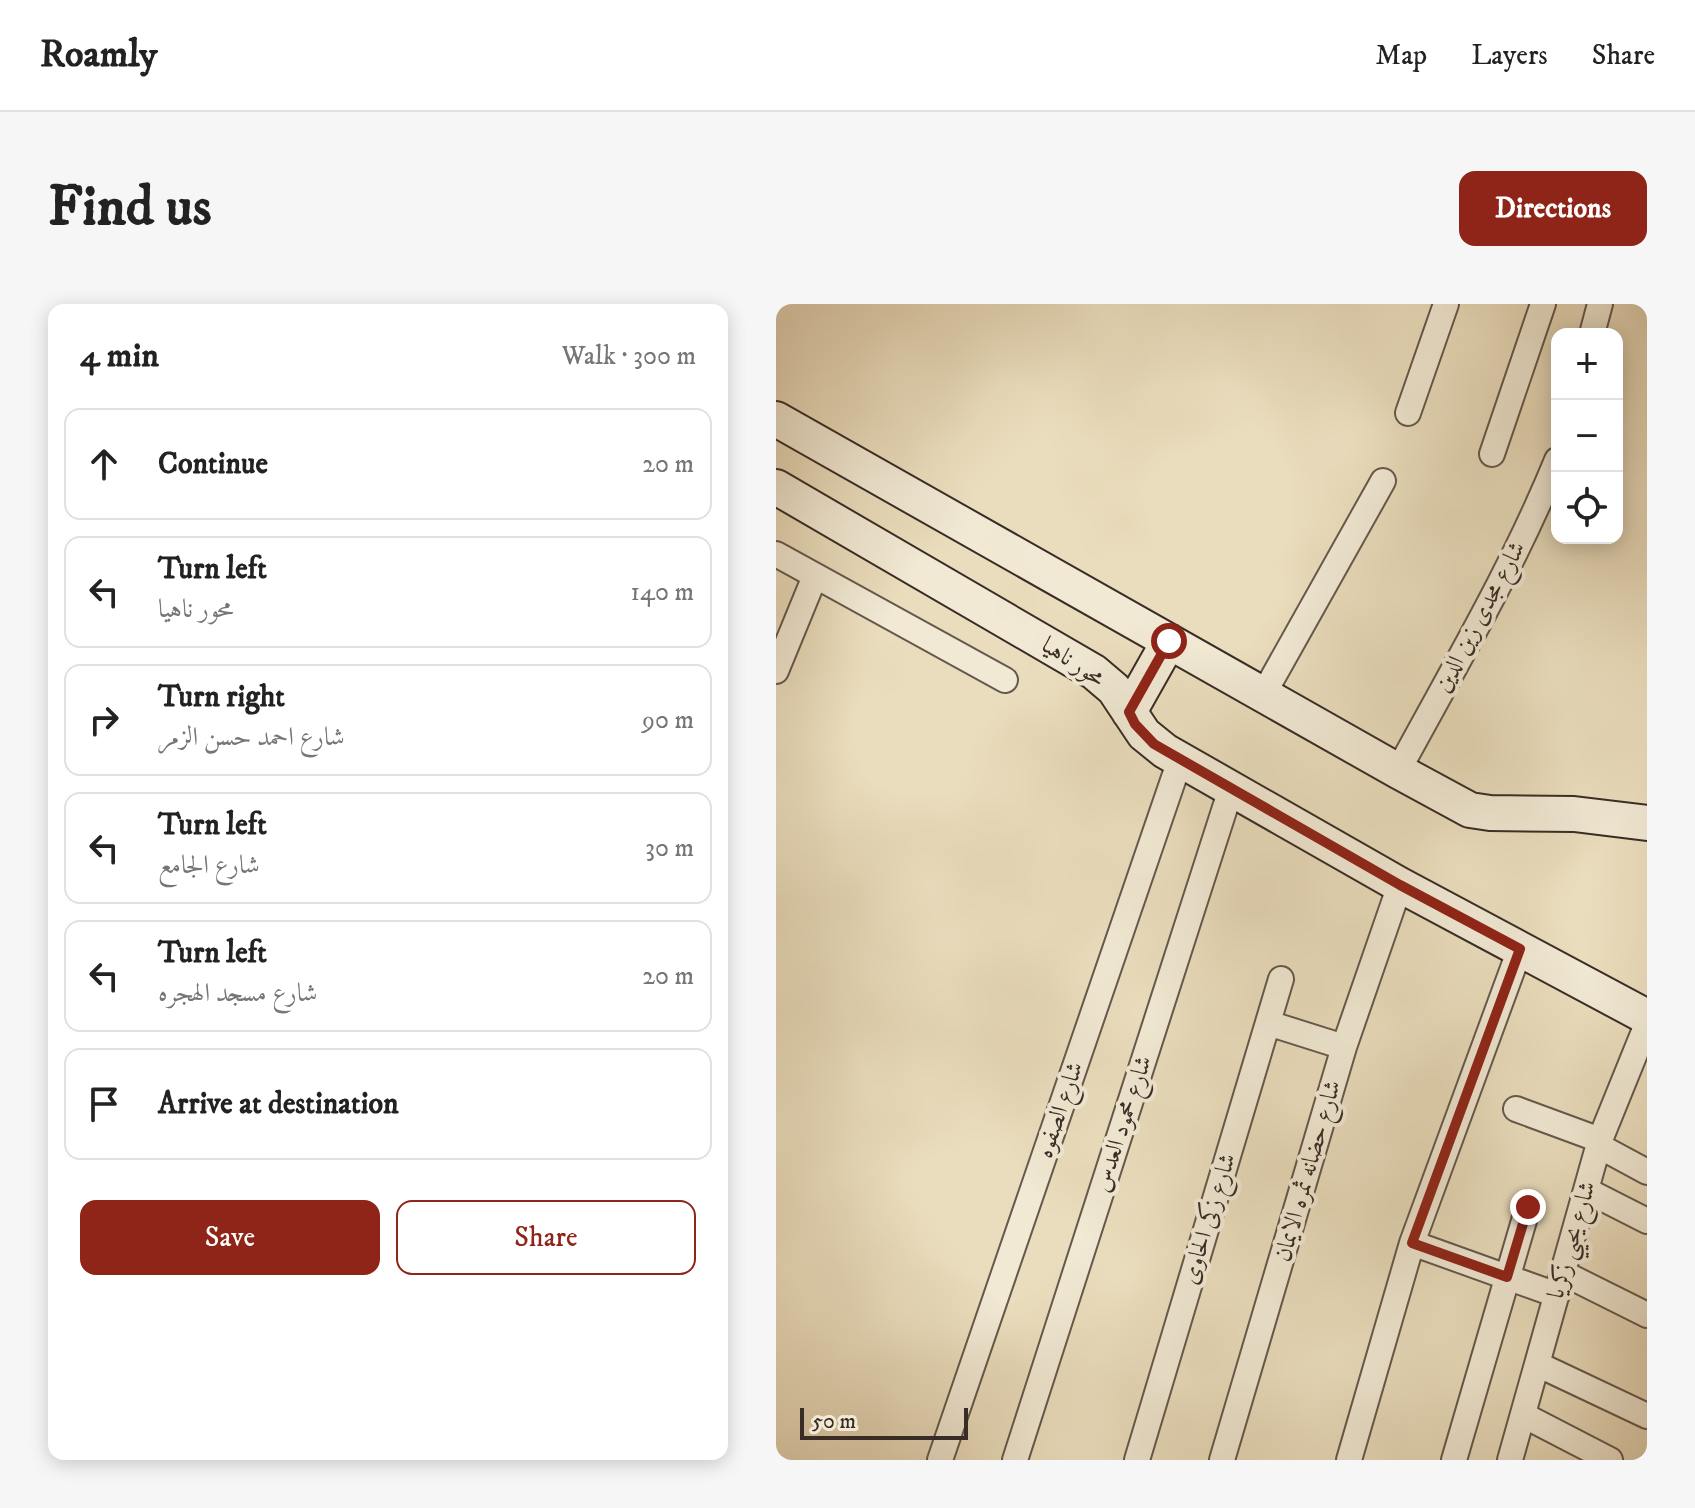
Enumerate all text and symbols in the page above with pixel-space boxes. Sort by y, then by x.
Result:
text: Roamly [40,31,157,79]
text: Map [1376,38,1427,73]
text: Layers [1471,38,1548,73]
text: Share [1592,38,1655,73]
button: Directions [1459,171,1647,246]
text: Find us [48,173,212,243]
map controls [1551,328,1623,544]
button: + [1551,328,1623,400]
text: 4 min [80,335,159,377]
text: Walk · 300 m [562,340,696,373]
button: − [1551,400,1623,472]
icon: ahead [82,442,126,486]
text: Continue [158,446,268,483]
text: 20 m [642,448,694,481]
button: locate [1551,472,1623,544]
street label: شارع مجدى زين الدين [1428,536,1536,700]
text: Turn left [158,551,267,588]
icon: left [82,570,126,614]
text: 140 m [630,576,694,609]
text: محور ناهيا [158,593,234,626]
route start [1151,623,1187,659]
street label: محور ناهيا [1036,630,1111,694]
text: Turn right [158,679,285,716]
icon: right [82,698,126,742]
text: 90 m [642,704,694,737]
text: شارع احمد حسن الزمر [158,721,345,754]
text: Turn left [158,807,267,844]
icon: left [82,826,126,870]
text: 30 m [645,832,694,865]
text: شارع الجامع [158,849,260,882]
text: Turn left [158,935,267,972]
icon: left [82,954,126,998]
text: 20 m [642,960,694,993]
text: شارع مسجد الهجره [158,977,317,1010]
street label: شارع محمود العدس [1087,1052,1163,1197]
street label: شارع الصفوه [1030,1058,1094,1163]
street label: شارع حضانه ثمره الايمان [1268,1077,1352,1266]
icon: arrive [82,1082,126,1126]
text: Arrive at destination [158,1086,399,1123]
street label: شارع زكى الحاوى [1174,1150,1247,1289]
street label: شارع يحيي زكريا [1541,1178,1609,1304]
route end [1510,1189,1546,1225]
button: Save [80,1200,380,1275]
button: Share [396,1200,696,1275]
scale bar [800,1404,968,1440]
text: 50 m [812,1408,856,1435]

